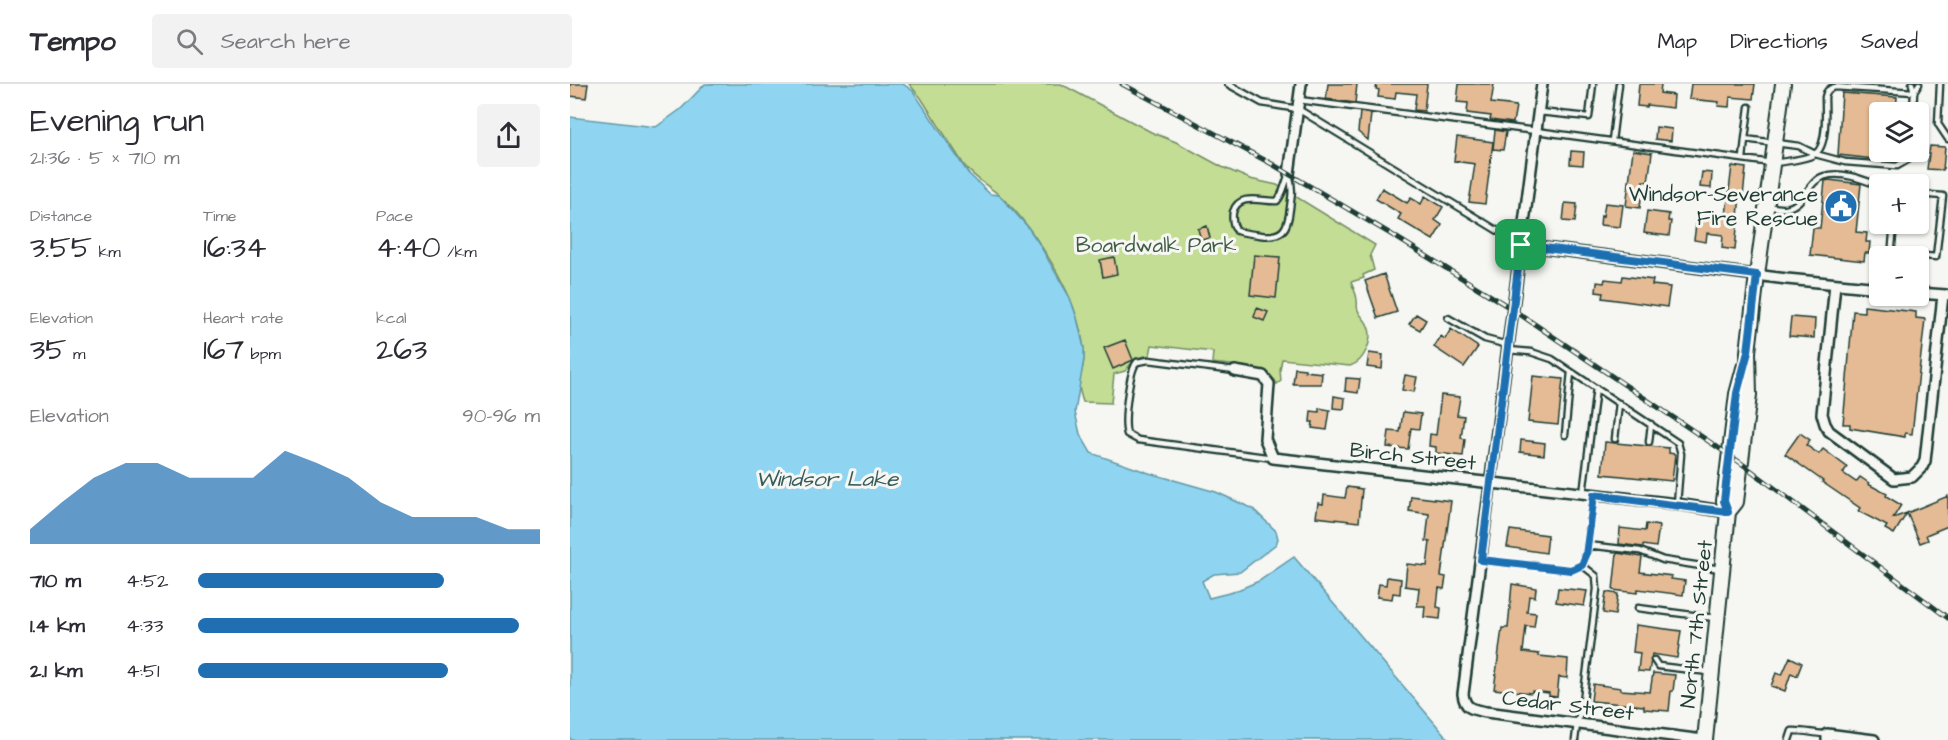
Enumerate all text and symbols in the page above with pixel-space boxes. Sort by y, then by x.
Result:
search box [152,14,572,68]
text: Tempo [30,22,116,61]
icon: search [173,25,206,58]
text: Search here [221,26,351,57]
text: Map [1657,27,1697,56]
text: Directions [1730,27,1828,56]
text: Saved [1861,27,1918,56]
text: Evening run [30,98,204,144]
map controls [1869,102,1929,306]
button: layers [1869,102,1929,162]
button: share [477,104,540,167]
text: 21:36 · 5 × 710 m [30,144,180,172]
button: + [1869,174,1929,234]
place label: Windsor-Severance Fire Rescue [1629,180,1818,233]
public building icon: Windsor-Severance Fire Rescue [1823,188,1859,224]
text: Distance [30,205,92,227]
text: Time [203,205,237,227]
text: Pace [376,205,413,227]
pin [1495,219,1546,270]
text: 3.55 [30,227,92,269]
text: 16:34 [203,227,266,269]
text: 4:40 [376,227,441,269]
icon: arrive [1504,228,1537,261]
park label: Boardwalk Park [1076,231,1236,260]
text: km [92,241,121,263]
text: /km [441,241,477,263]
button: − [1869,246,1929,306]
text: Elevation [30,307,93,329]
text: Heart rate [203,307,283,329]
text: kcal [376,307,407,329]
text: 35 [30,329,67,371]
text: 167 [203,329,244,371]
text: 263 [376,329,427,371]
text: m [67,343,85,365]
text: bpm [244,343,281,365]
text: Elevation [30,402,109,430]
text: 90–96 m [462,402,540,430]
street label: Birch Street [1348,435,1478,478]
water label: Windsor Lake [756,464,899,495]
street label: North 7th Street [1673,538,1720,710]
text: 710 m [30,567,81,595]
text: 4:52 [126,567,169,595]
text: 1.4 km [30,612,85,640]
text: 4:33 [126,612,163,640]
text: 2.1 km [30,657,83,685]
text: 4:51 [126,657,160,685]
street label: Cedar Street [1500,683,1636,728]

